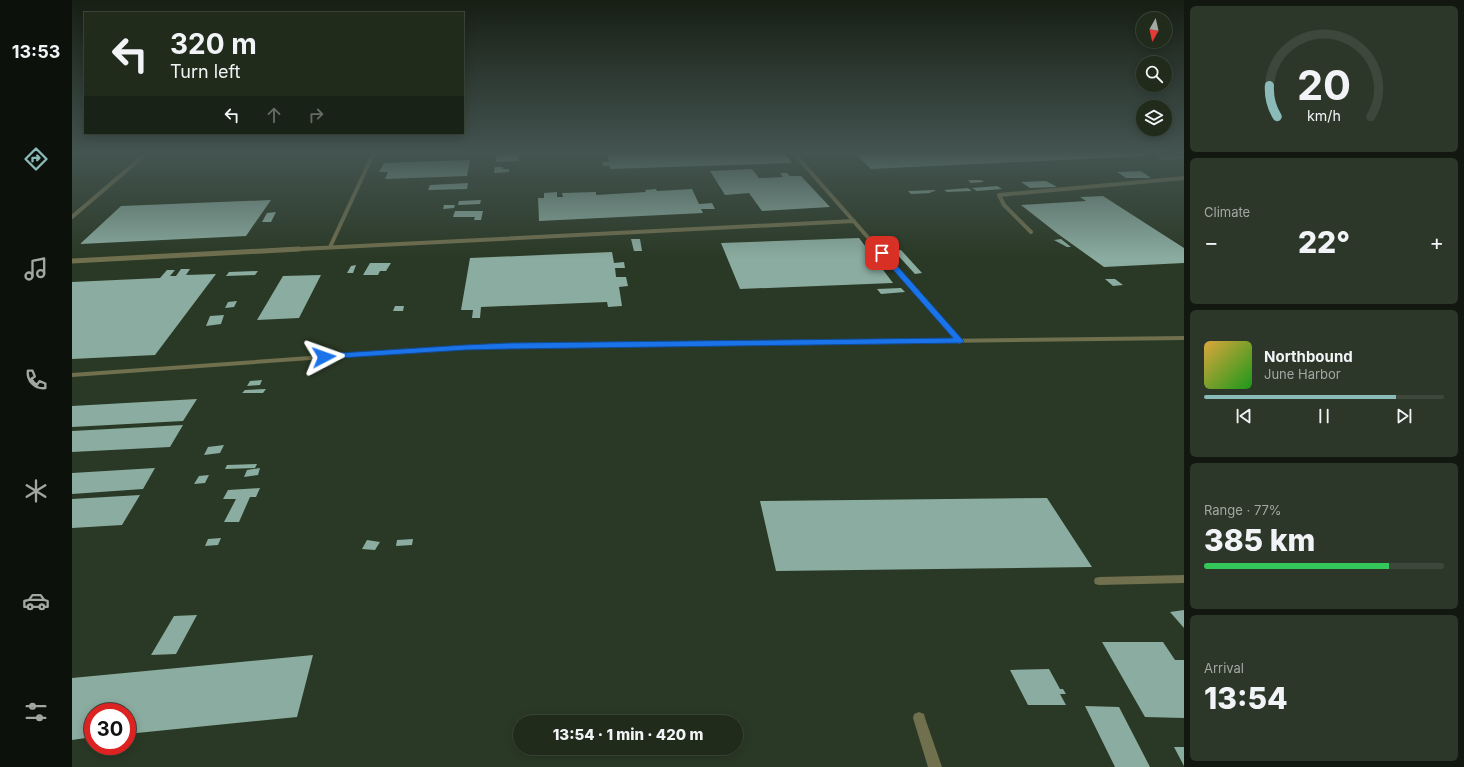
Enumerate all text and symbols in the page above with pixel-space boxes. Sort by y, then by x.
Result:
north arrow [1136,12,1172,48]
map controls [1136,12,1172,136]
text: 320 m [170,27,257,61]
icon: left [104,28,156,80]
text: 13:53 [12,41,60,62]
button: search [1136,56,1172,92]
text: 20 [1297,60,1351,110]
text: Turn left [170,61,240,82]
button: layers [1136,100,1172,136]
icon: left [221,104,243,126]
icon: ahead [263,104,285,126]
icon: right [305,104,327,126]
text: km/h [1307,107,1341,124]
icon: directions [22,145,50,173]
text: Climate [1204,204,1250,220]
text: 22° [1298,224,1350,260]
text: − [1204,229,1219,255]
text: + [1429,229,1444,255]
pin [865,236,899,270]
icon: arrive [871,242,893,264]
icon: music [22,255,50,283]
position arrow [303,336,345,378]
text: Northbound [1264,347,1353,366]
icon: phone [22,366,50,394]
text: June Harbor [1264,366,1341,382]
icon: previous [1233,405,1255,427]
icon: pause [1313,405,1335,427]
icon: next [1393,405,1415,427]
icon: climate [22,477,50,505]
text: Range · 77% [1204,502,1282,518]
text: 385 km [1204,522,1315,558]
icon: car [22,587,50,615]
text: Arrival [1204,660,1244,676]
text: 13:54 [1204,680,1288,716]
icon: filters [22,698,50,726]
speed limit sign: 30 [84,703,136,755]
text: 13:54 · 1 min · 420 m [553,725,703,744]

